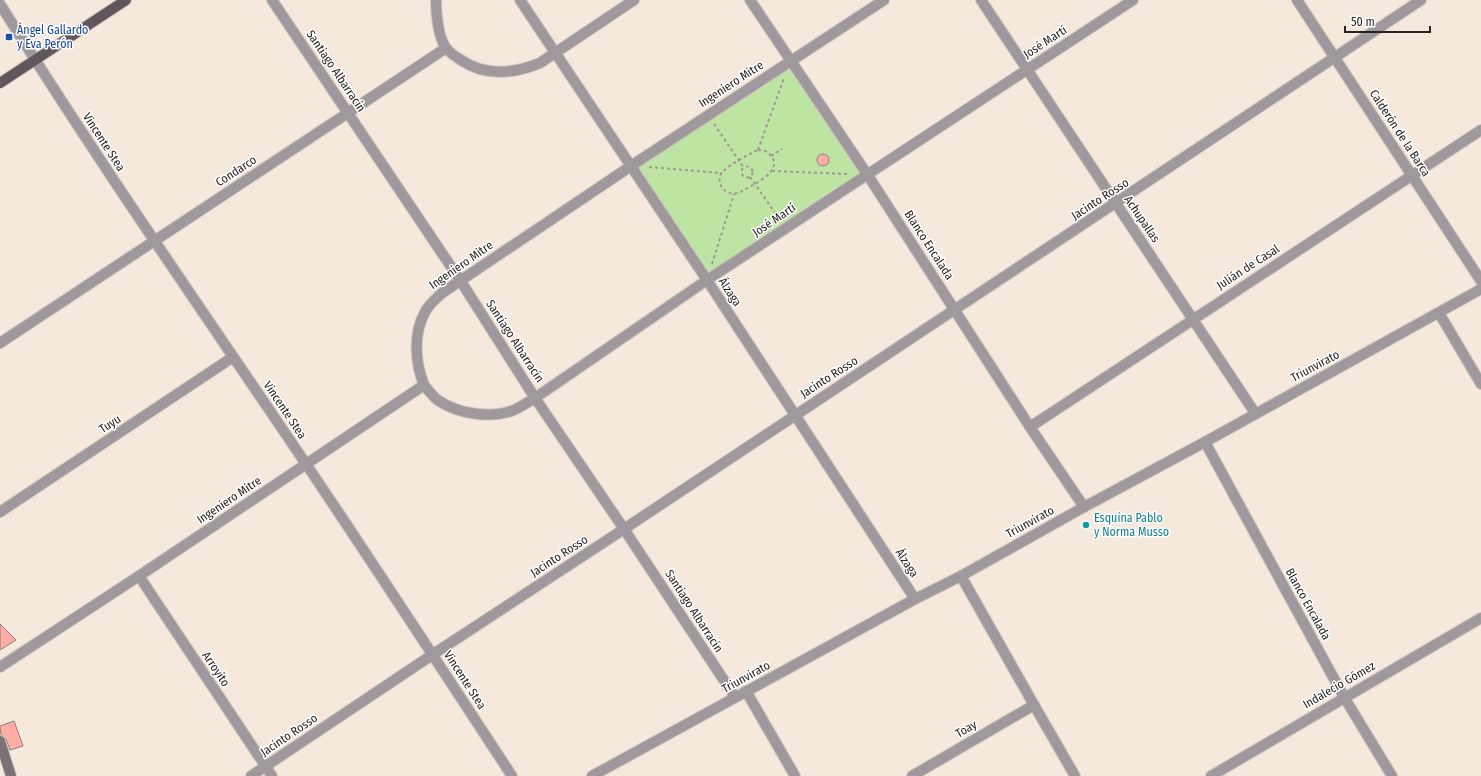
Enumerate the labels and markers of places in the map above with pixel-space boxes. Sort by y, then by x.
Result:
place label: Ángel Gallardo y Eva Perón [17,22,88,51]
marker: Ángel Gallardo y Eva Perón [4,32,14,42]
place label: Esquina Pablo y Norma Musso [1094,511,1169,539]
marker: Esquina Pablo y Norma Musso [1081,520,1091,530]

